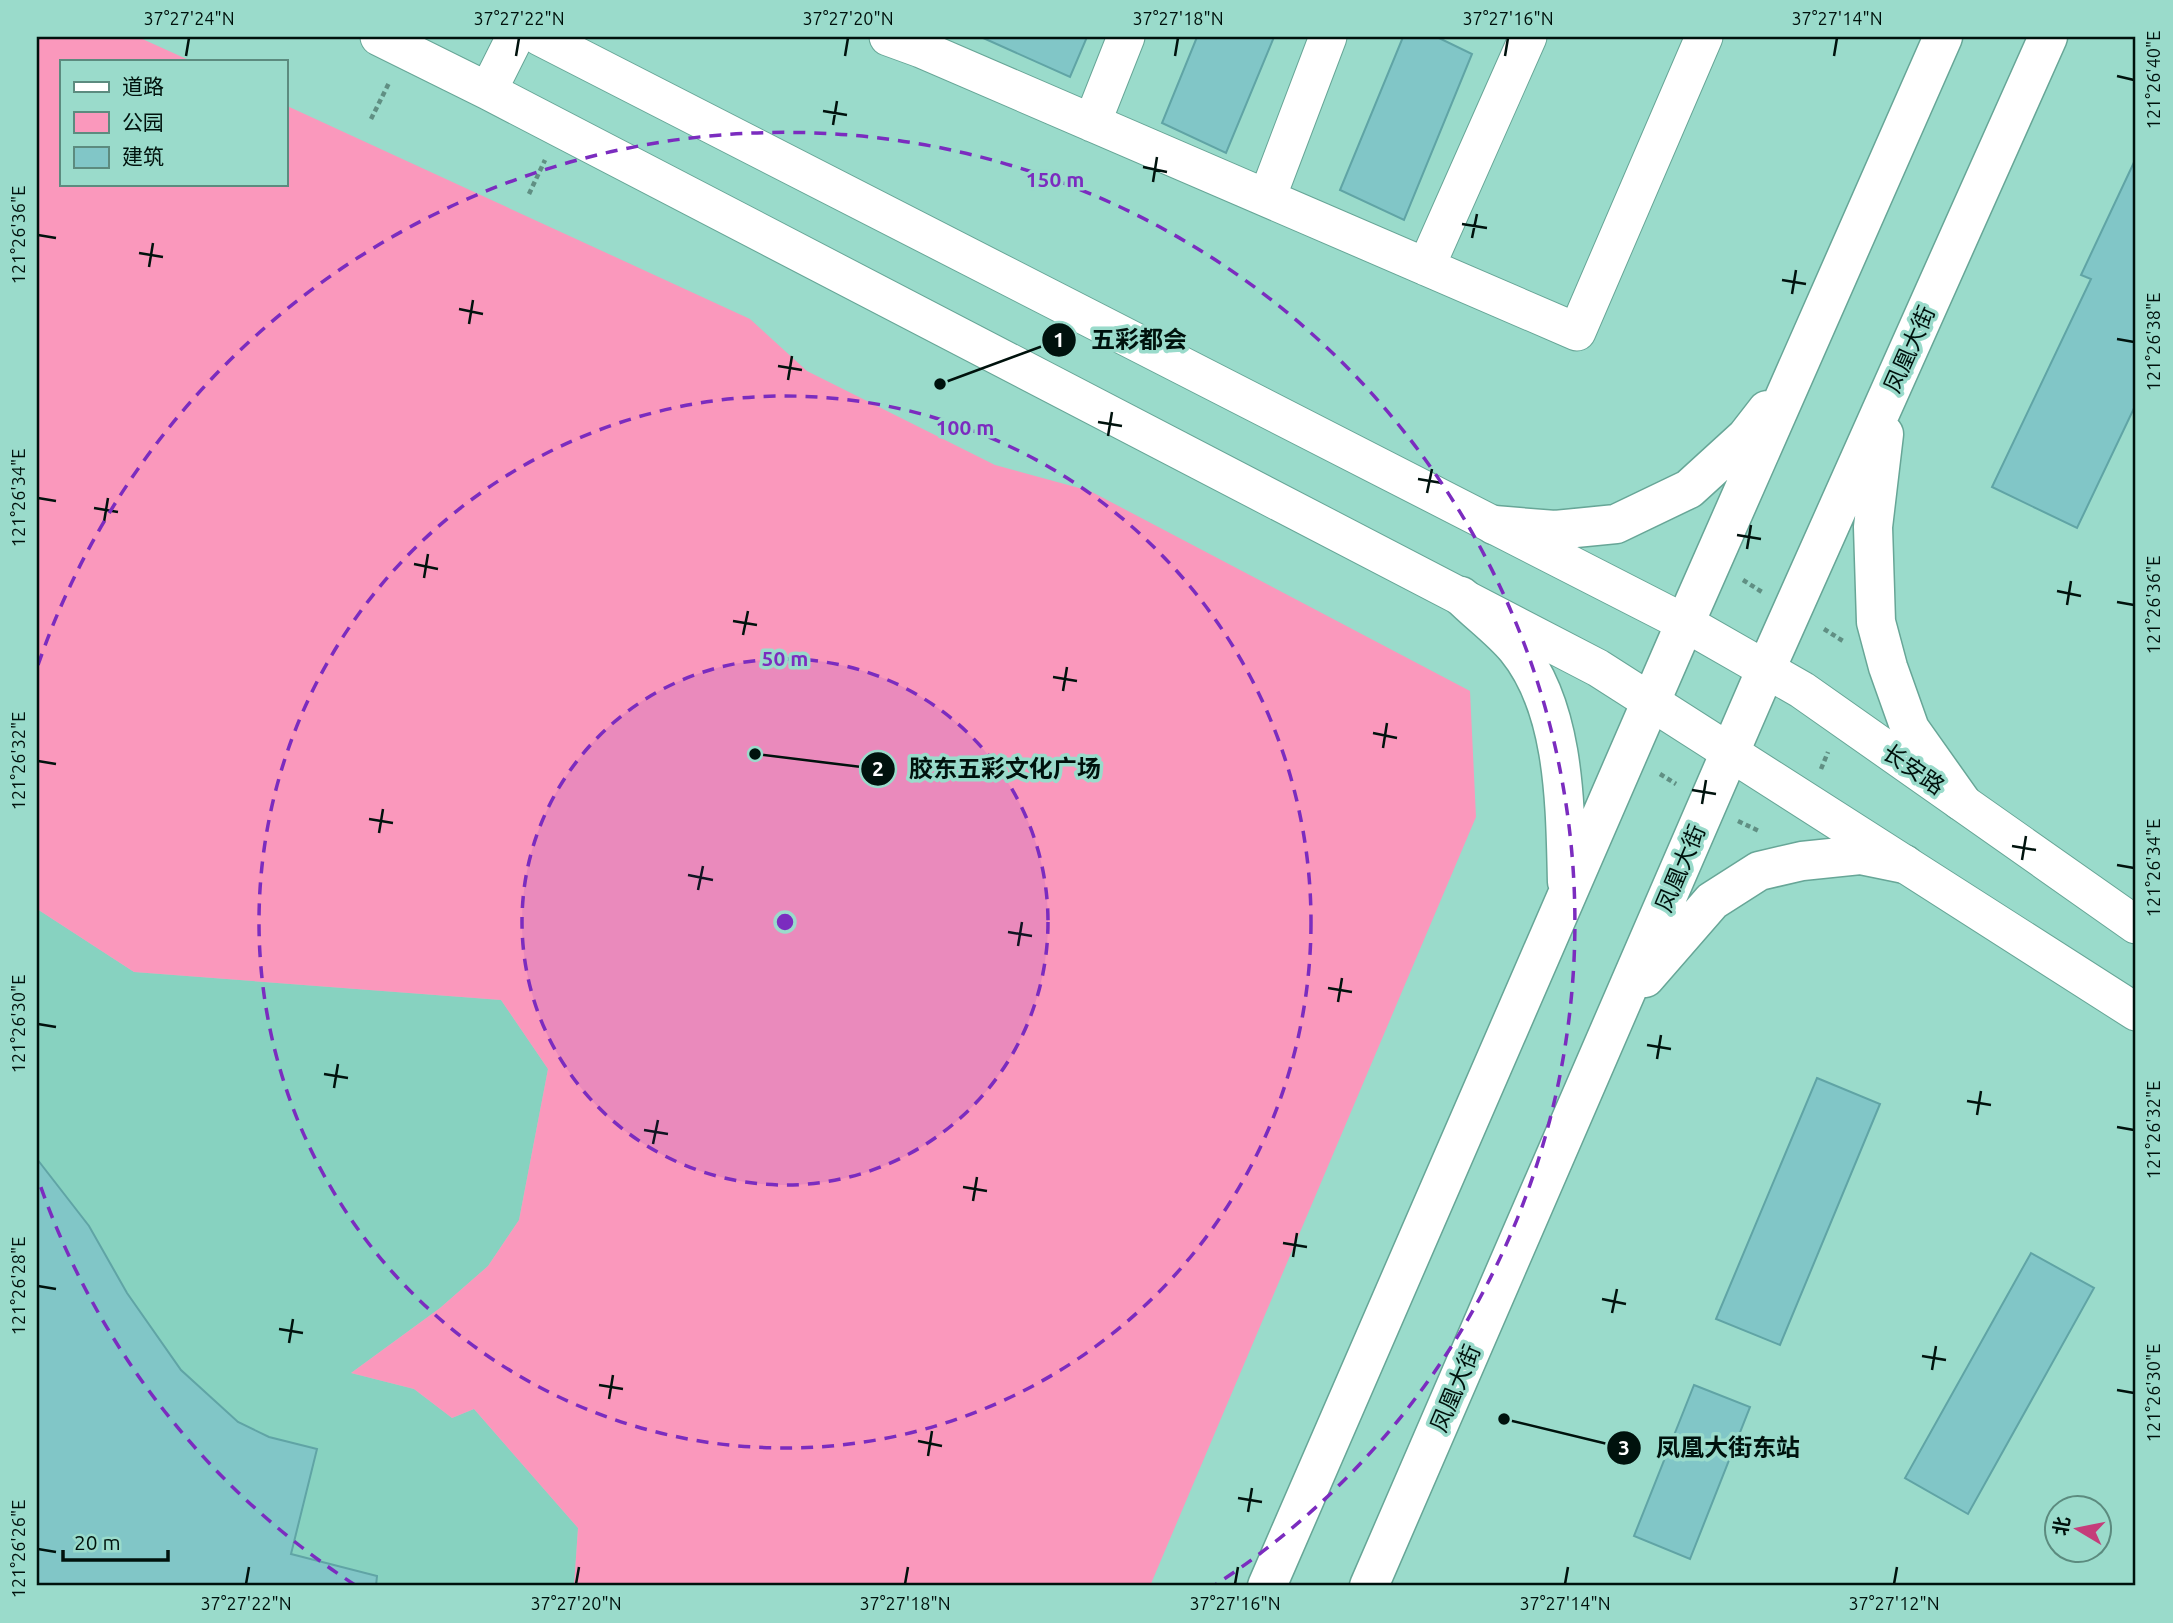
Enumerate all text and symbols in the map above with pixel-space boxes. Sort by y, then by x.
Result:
text: 37°27'24"N [143,8,235,28]
text: 37°27'22"N [473,8,565,28]
text: 37°27'20"N [802,8,894,28]
text: 37°27'18"N [1132,8,1224,28]
text: 37°27'16"N [1462,8,1554,28]
text: 37°27'14"N [1791,8,1883,28]
text: 121°26'40"E [2143,31,2163,129]
legend [60,60,287,186]
text: 道路 [122,74,164,98]
text: 公园 [122,110,164,134]
text: 建筑 [122,144,164,168]
text: 150 m [1026,167,1084,191]
text: 121°26'36"E [8,186,28,284]
text: 121°26'38"E [2143,293,2163,391]
street label: 凤凰大街 [1879,302,1939,396]
callout: 五彩都会 [1042,317,1201,362]
text: 五彩都会 [1091,326,1187,353]
text: 1 [1053,327,1065,351]
text: 100 m [936,415,994,439]
text: 121°26'34"E [8,449,28,547]
text: 121°26'36"E [2143,556,2163,654]
text: 50 m [762,646,808,670]
text: 121°26'32"E [8,712,28,810]
street label: 长安路 [1879,739,1949,799]
callout: 胶东五彩文化广场 [860,747,1115,792]
text: 胶东五彩文化广场 [909,755,1101,782]
text: 2 [872,756,884,780]
text: 121°26'34"E [2143,819,2163,917]
street label: 凤凰大街 [1651,821,1709,915]
centre of rings [773,910,797,934]
text: 121°26'30"E [8,975,28,1073]
text: 121°26'32"E [2143,1081,2163,1179]
text: 121°26'28"E [8,1237,28,1335]
street label: 凤凰大街 [1426,1341,1484,1435]
text: 121°26'30"E [2143,1344,2163,1442]
callout: 凤凰大街东站 [1607,1425,1814,1470]
text: 凤凰大街东站 [1656,1434,1800,1461]
text: 3 [1618,1435,1630,1459]
north arrow [2044,1494,2114,1564]
text: 121°26'26"E [8,1500,28,1598]
text: 北 [2049,1515,2074,1537]
scale bar [63,1518,168,1562]
text: 20 m [74,1530,121,1554]
text: 37°27'22"N [200,1593,292,1613]
text: 37°27'20"N [530,1593,622,1613]
text: 37°27'18"N [859,1593,951,1613]
text: 37°27'16"N [1189,1593,1281,1613]
text: 37°27'14"N [1519,1593,1611,1613]
text: 37°27'12"N [1848,1593,1940,1613]

